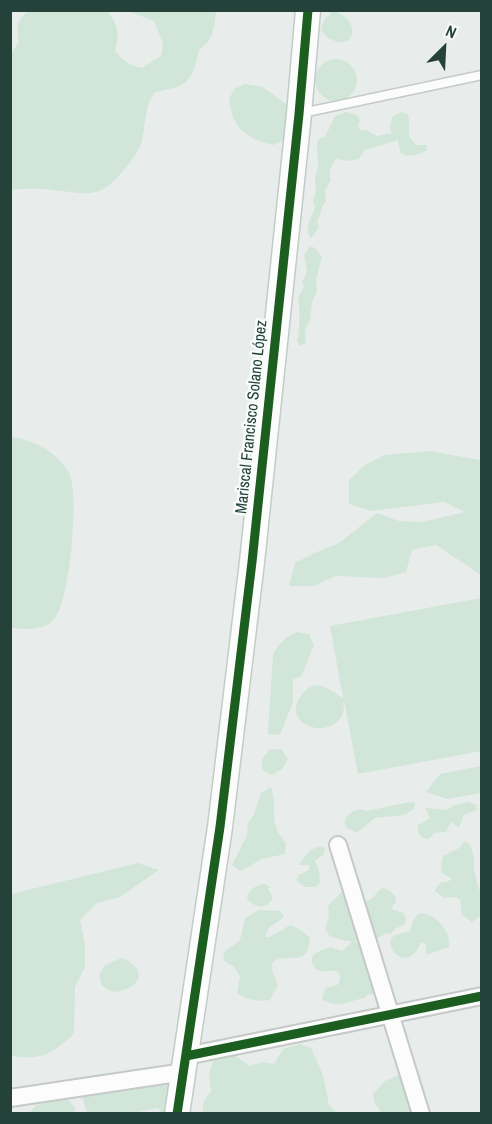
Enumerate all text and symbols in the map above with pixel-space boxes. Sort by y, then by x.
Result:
north arrow [414,18,474,78]
text: N [443,20,460,44]
street label: Mariscal Francisco Solano López [232,319,272,515]

